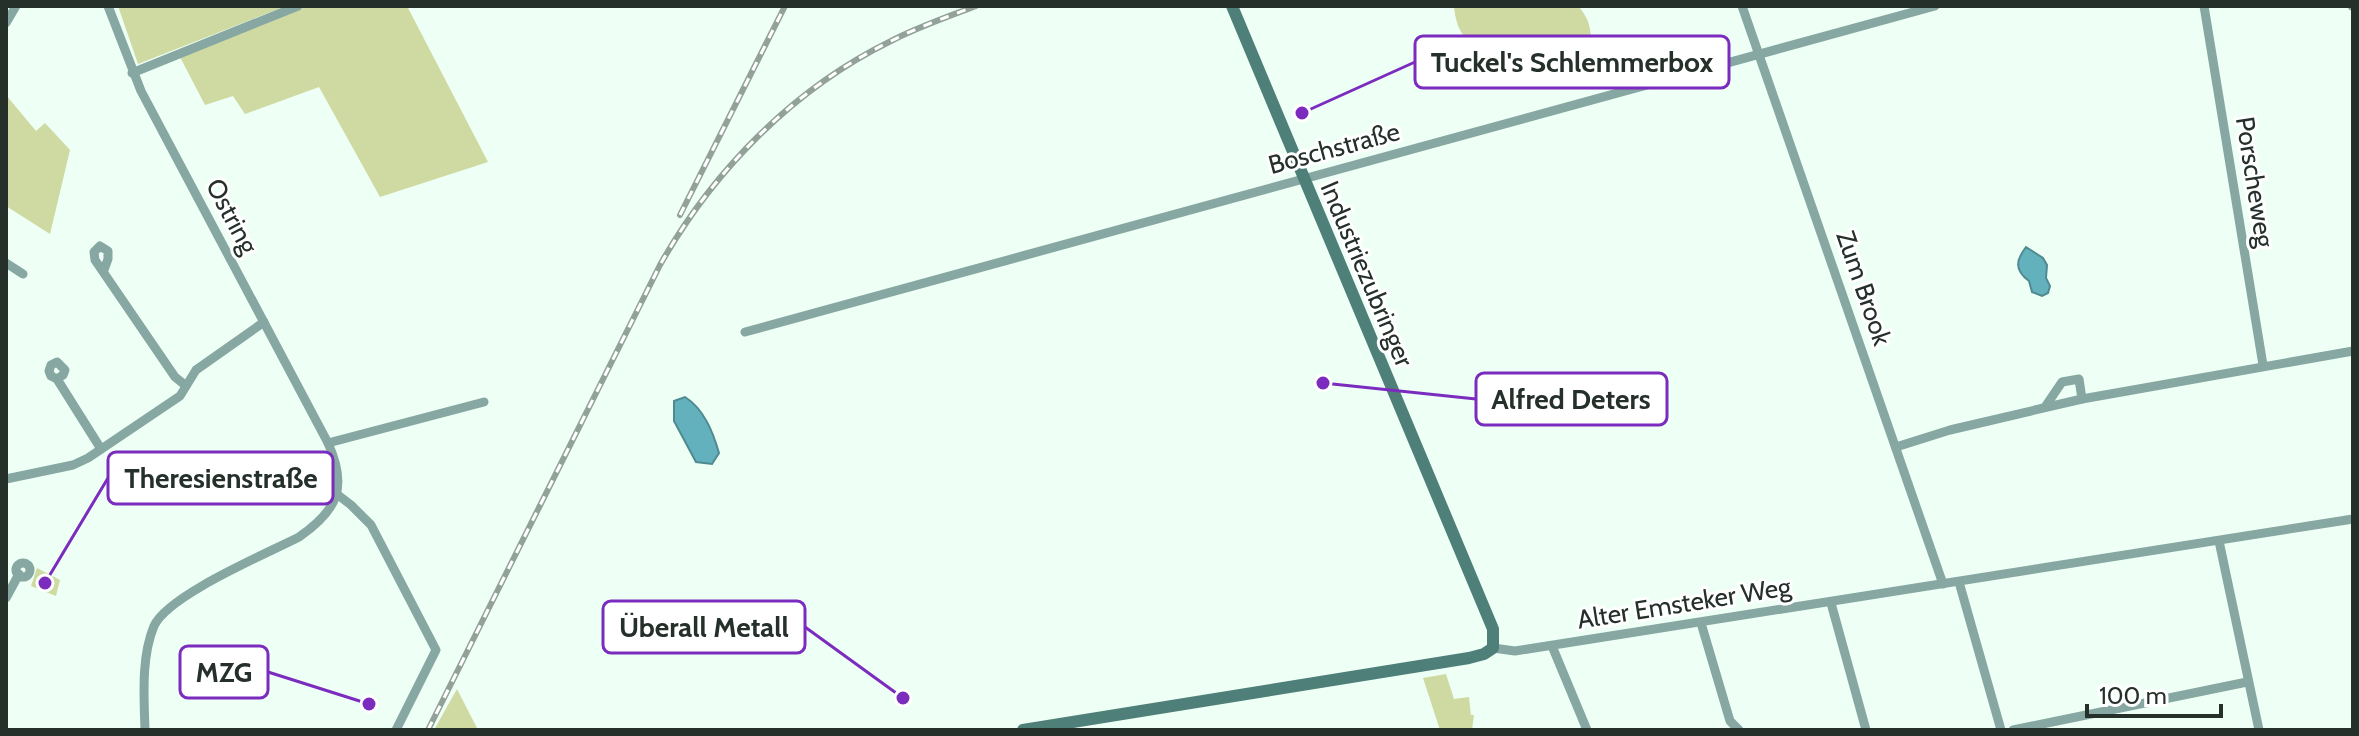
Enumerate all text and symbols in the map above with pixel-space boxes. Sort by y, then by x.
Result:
callout: Tuckel's Schlemmerbox [1415,36,1729,88]
text: Tuckel's Schlemmerbox [1431,45,1714,79]
street label: Porscheweg [2229,114,2281,251]
street label: Boschstraße [1265,115,1403,181]
street label: Ostring [199,173,266,260]
street label: Industriezubringer [1313,176,1421,372]
street label: Zum Brook [1829,226,1899,350]
callout: Alfred Deters [1476,373,1667,425]
text: Alfred Deters [1491,382,1651,416]
callout: Theresienstraße [108,452,333,504]
text: Theresienstraße [124,461,318,495]
street label: Alter Emsteker Weg [1575,570,1794,636]
callout: Überall Metall [603,601,805,653]
text: Überall Metall [619,610,789,644]
callout: MZG [180,646,268,698]
text: MZG [196,655,252,689]
scale bar [2087,668,2221,718]
text: 100 m [2099,681,2167,710]

